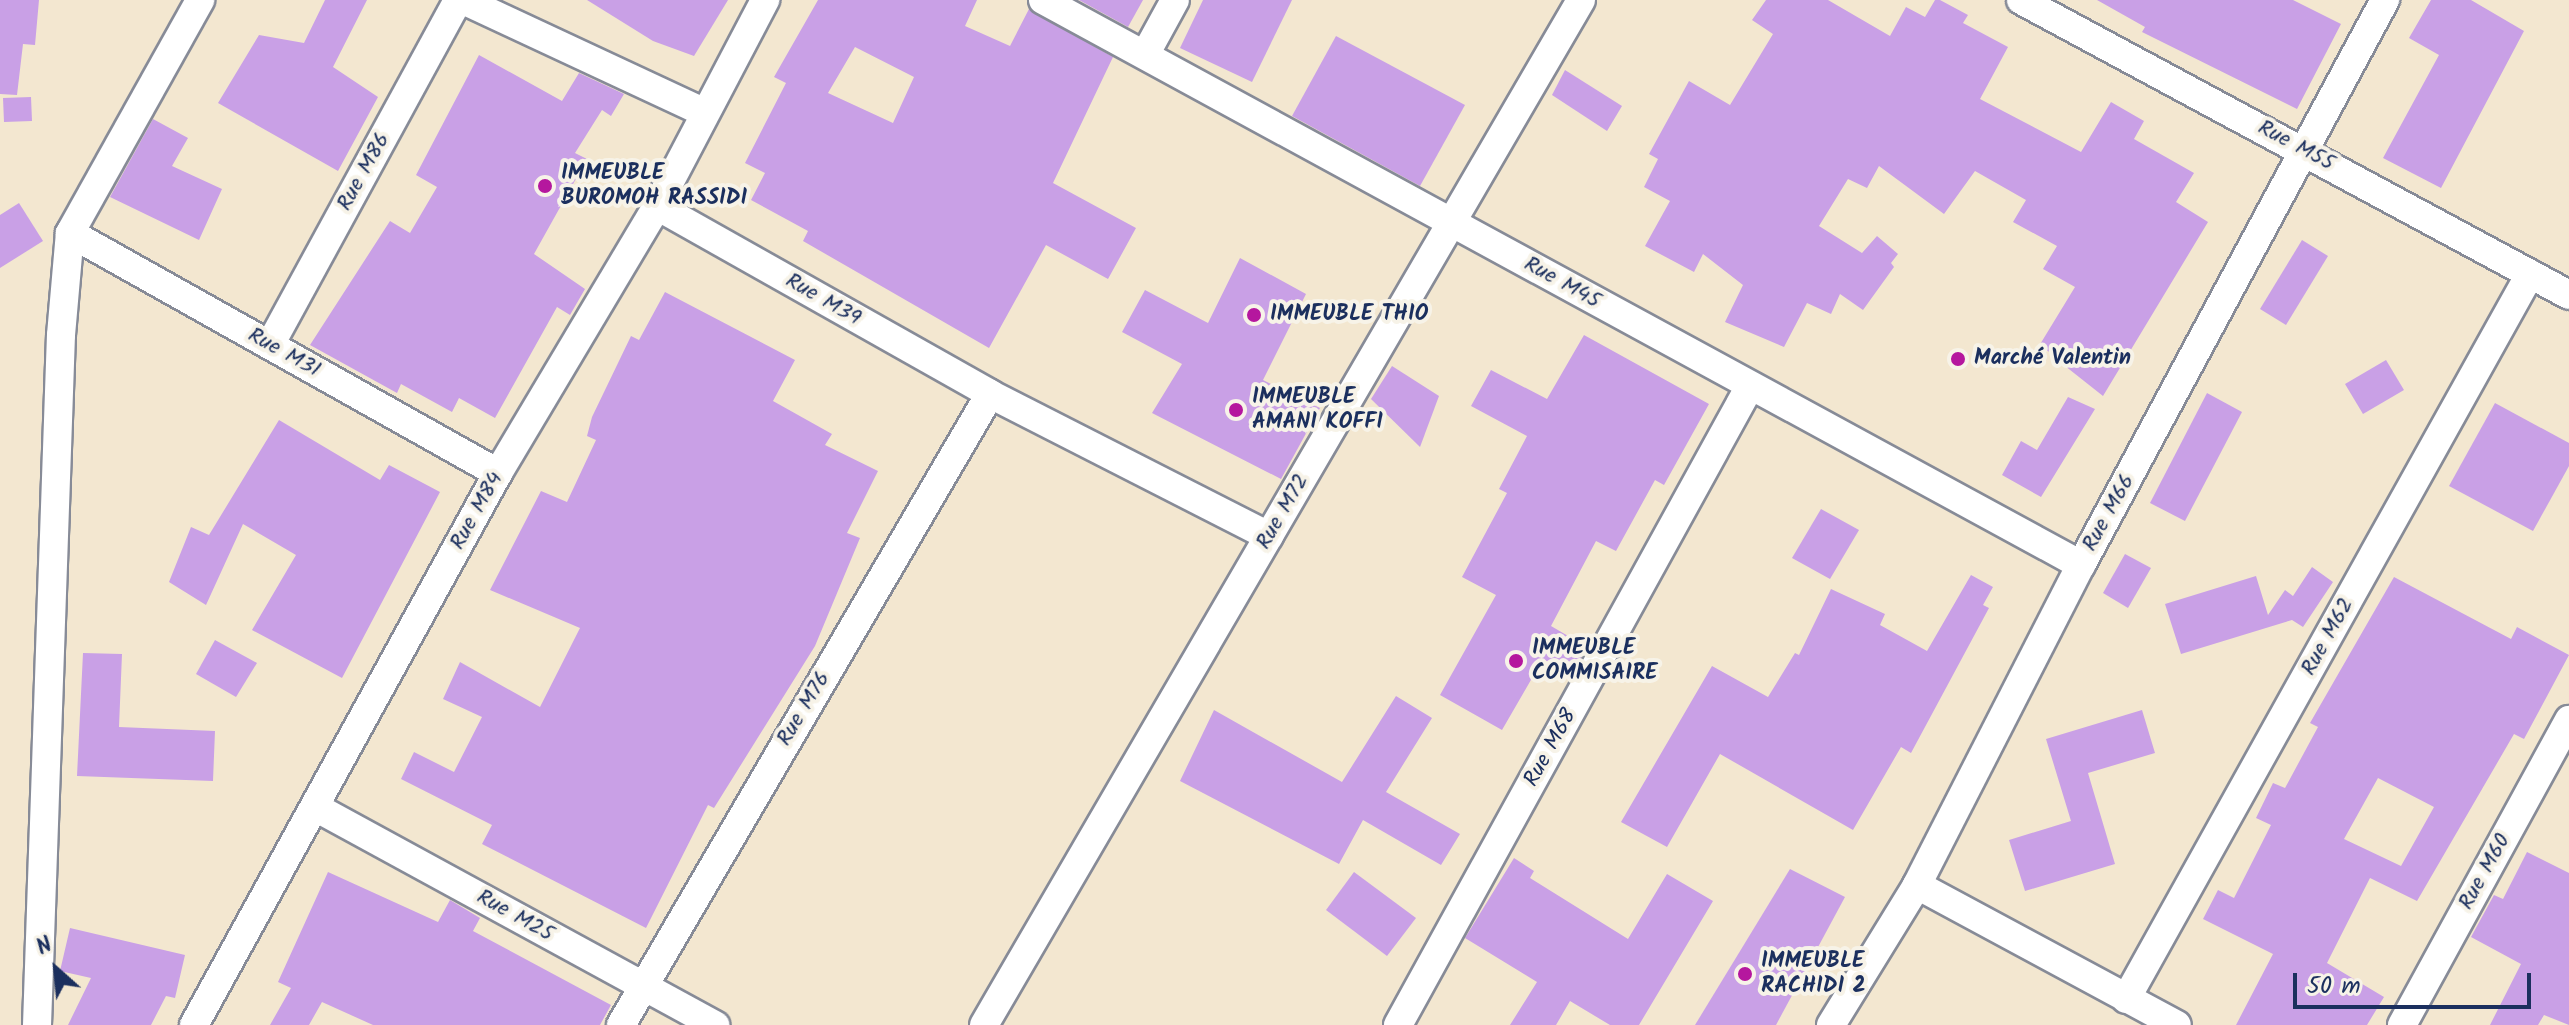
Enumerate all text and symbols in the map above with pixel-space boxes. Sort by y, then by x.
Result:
street label: Rue M55 [2253,115,2339,177]
street label: Rue M86 [332,128,396,216]
place label: IMMEUBLE BUROMOH RASSIDI [561,160,747,212]
marker: IMMEUBLE BUROMOH RASSIDI [536,177,554,195]
street label: Rue M45 [1519,251,1605,315]
street label: Rue M39 [781,268,865,332]
place label: IMMEUBLE THIO [1270,302,1428,328]
marker: IMMEUBLE THIO [1245,306,1263,324]
street label: Rue M31 [243,322,325,384]
place label: Marché Valentin [1974,346,2131,372]
marker: Marché Valentin [1949,350,1967,368]
place label: IMMEUBLE AMANI KOFFI [1252,384,1383,436]
marker: IMMEUBLE AMANI KOFFI [1227,401,1245,419]
street label: Rue M84 [445,467,509,555]
street label: Rue M72 [1251,470,1315,554]
street label: Rue M66 [2077,470,2141,556]
street label: Rue M62 [2296,594,2360,680]
place label: IMMEUBLE COMMISAIRE [1532,635,1657,686]
marker: IMMEUBLE COMMISAIRE [1507,652,1525,670]
street label: Rue M76 [772,667,836,751]
street label: Rue M68 [1519,704,1583,792]
street label: Rue M60 [2453,829,2517,915]
street label: Rue M25 [472,884,558,948]
text: N [31,928,59,966]
north arrow [16,929,96,1009]
place label: IMMEUBLE RACHIDI 2 [1761,948,1866,1000]
scale bar [2297,957,2535,1007]
marker: IMMEUBLE RACHIDI 2 [1736,965,1754,983]
text: 50 m [2307,967,2361,1006]

